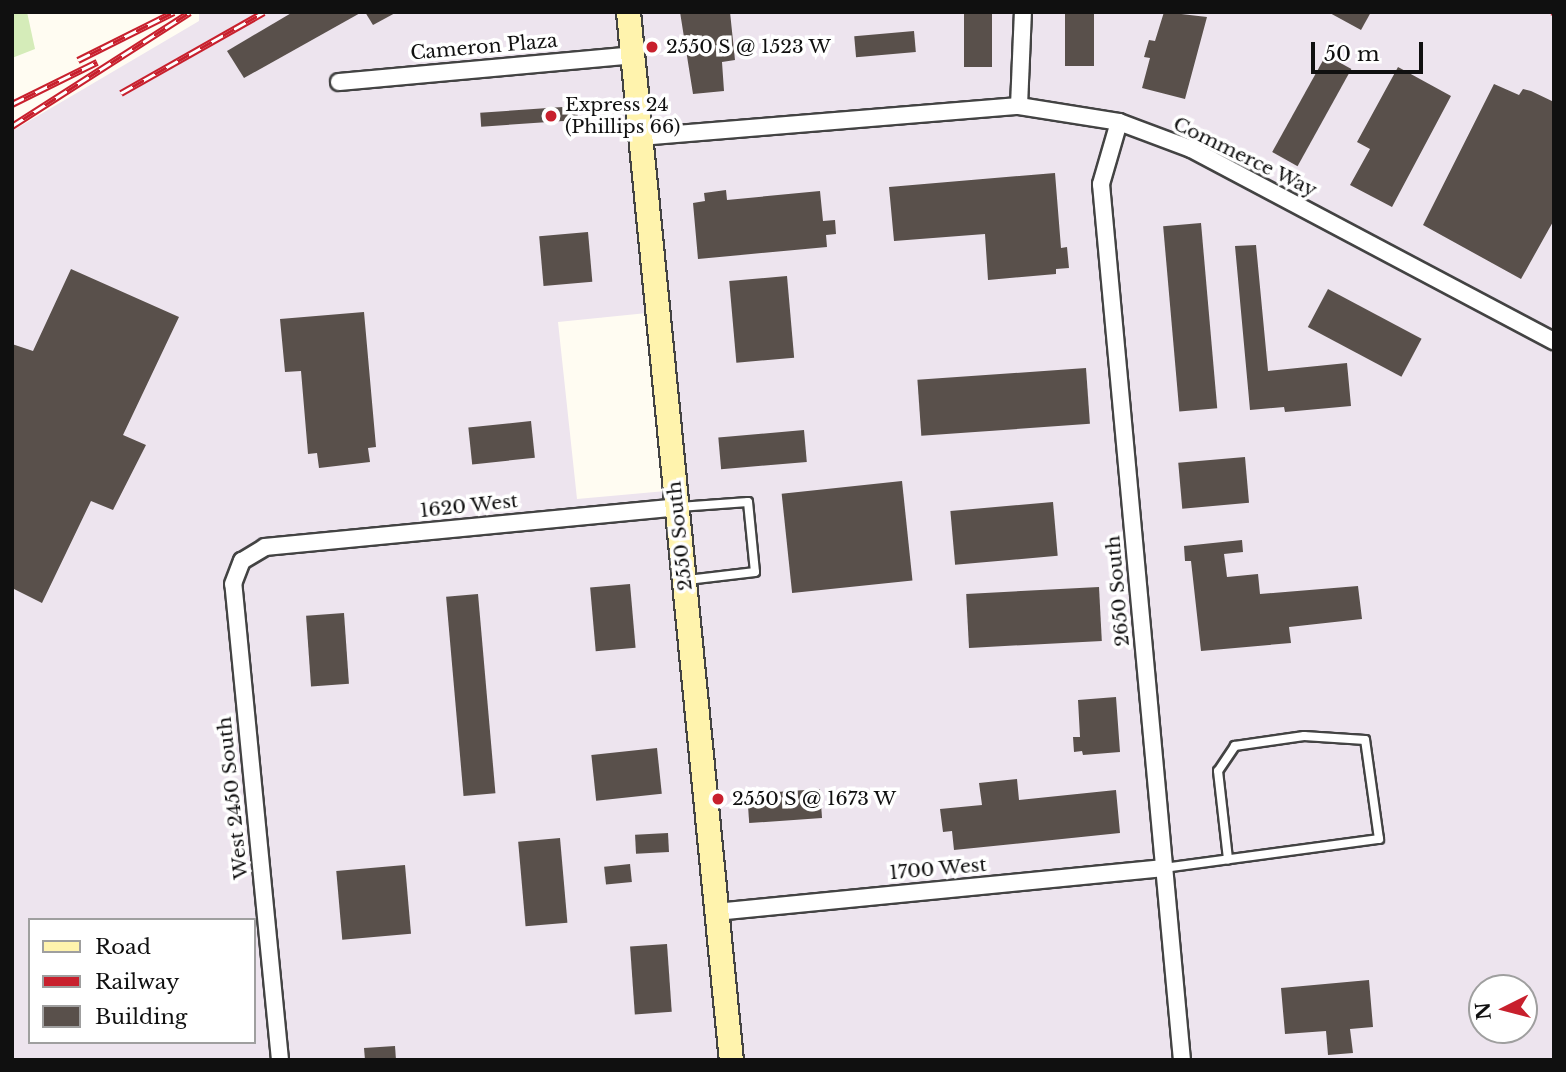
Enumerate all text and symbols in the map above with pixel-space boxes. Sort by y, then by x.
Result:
scale bar [1314,28,1426,72]
street label: Cameron Plaza [409,29,559,65]
place label: 2550 S @ 1523 W [666,36,831,58]
marker: 2550 S @ 1523 W [644,39,660,55]
text: 50 m [1324,41,1379,67]
place label: Express 24 (Phillips 66) [565,94,680,138]
marker: Express 24 (Phillips 66) [543,108,559,124]
street label: Commerce Way [1169,112,1321,202]
street label: 2550 South [663,480,697,592]
street label: 1620 West [419,489,519,523]
street label: 2650 South [1102,535,1134,647]
street label: West 2450 South [213,716,253,880]
place label: 2550 S @ 1673 W [732,788,897,810]
marker: 2550 S @ 1673 W [710,791,726,807]
street label: 1700 West [888,853,988,885]
legend [28,918,256,1044]
text: Road [95,934,151,960]
text: Railway [95,969,179,995]
north arrow [1468,974,1538,1044]
text: N [1471,1001,1496,1021]
text: Building [95,1004,187,1030]

